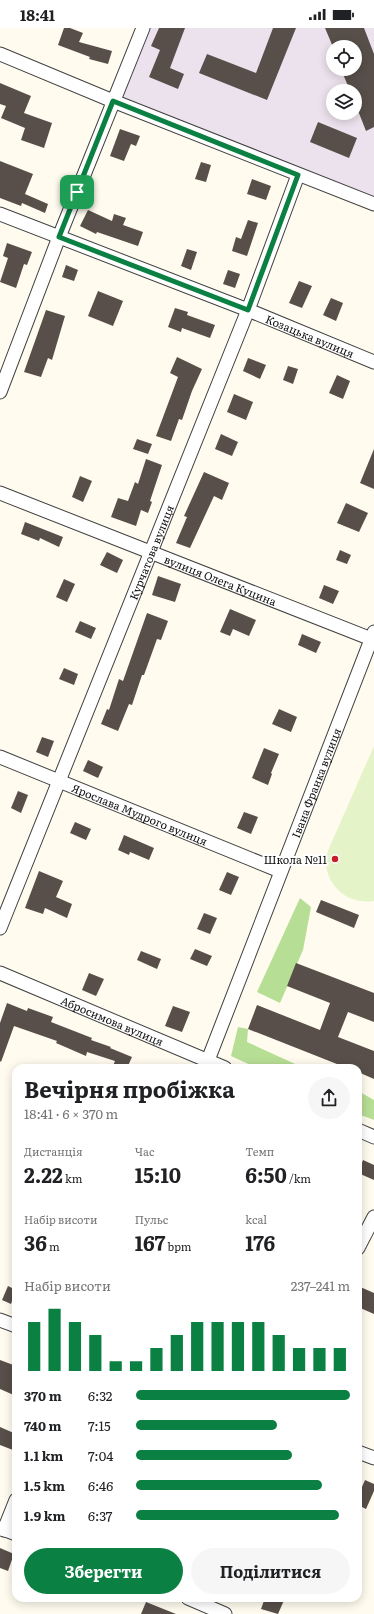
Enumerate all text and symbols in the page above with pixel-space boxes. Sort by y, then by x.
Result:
text: 18:41 [20,3,55,26]
map controls [326,40,362,120]
button: locate [326,40,362,76]
button: layers [326,84,362,120]
pin [60,175,94,209]
icon: arrive [66,181,88,203]
street label: Козацька вулиця [263,310,357,361]
street label: Курчатова вулиця [125,502,177,602]
street label: вулиця Олега Куцина [162,550,279,609]
street label: Івана Франка вулиця [287,725,344,840]
street label: Ярослава Мудрого вулиця [70,779,210,849]
place label: Школа №11 [264,851,328,867]
marker: Школа №11 [330,854,340,864]
street label: Абросимова вулиця [59,992,167,1049]
text: Вечірня пробіжка [24,1072,235,1105]
button: share [308,1077,350,1119]
text: 18:41 · 6 × 370 m [24,1104,118,1123]
text: Дистанція [24,1143,83,1159]
text: Час [135,1143,155,1159]
text: Темп [245,1143,274,1159]
text: 2.22 [24,1159,63,1189]
text: 15:10 [135,1159,181,1189]
text: 6:50 [245,1159,287,1189]
text: km [63,1170,82,1186]
text: /km [287,1170,311,1186]
text: Набір висоти [24,1211,97,1227]
text: Пульс [135,1211,168,1227]
text: kcal [245,1211,267,1227]
text: 36 [24,1227,47,1257]
text: 167 [135,1227,165,1257]
text: 176 [245,1227,275,1257]
text: m [47,1238,60,1254]
text: bpm [165,1238,192,1254]
text: Набір висоти [24,1276,111,1295]
text: 237–241 m [291,1276,350,1295]
text: 370 m [24,1386,62,1405]
text: 6:32 [88,1386,112,1405]
text: 740 m [24,1416,62,1435]
text: 7:15 [88,1416,111,1435]
text: 1.1 km [24,1446,63,1465]
text: 7:04 [88,1446,113,1465]
text: 1.5 km [24,1476,65,1495]
text: 6:46 [88,1476,113,1495]
text: 1.9 km [24,1506,65,1525]
text: 6:37 [88,1506,112,1525]
button: Зберегти [24,1548,183,1594]
button: Поділитися [191,1548,350,1594]

